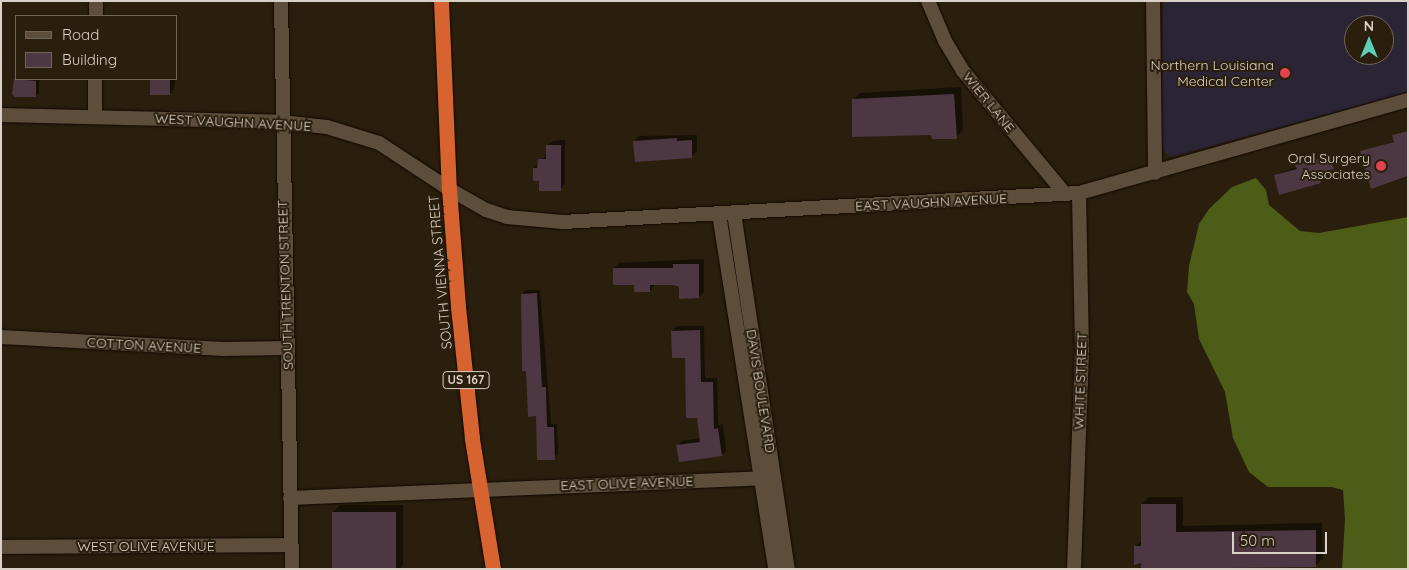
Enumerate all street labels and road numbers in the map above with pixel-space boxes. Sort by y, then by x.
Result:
street label: WIER LANE [960,68,1018,136]
street label: WEST VAUGHN AVENUE [154,110,312,134]
street label: EAST VAUGHN AVENUE [855,190,1007,214]
street label: SOUTH VIENNA STREET [425,194,455,350]
street label: SOUTH TRENTON STREET [274,200,296,370]
street label: DAVIS BOULEVARD [743,328,779,454]
street label: WHITE STREET [1070,332,1090,430]
street label: COTTON AVENUE [86,334,202,356]
road number: US 167 [442,370,490,390]
street label: EAST OLIVE AVENUE [560,472,694,494]
street label: WEST OLIVE AVENUE [77,538,215,554]

